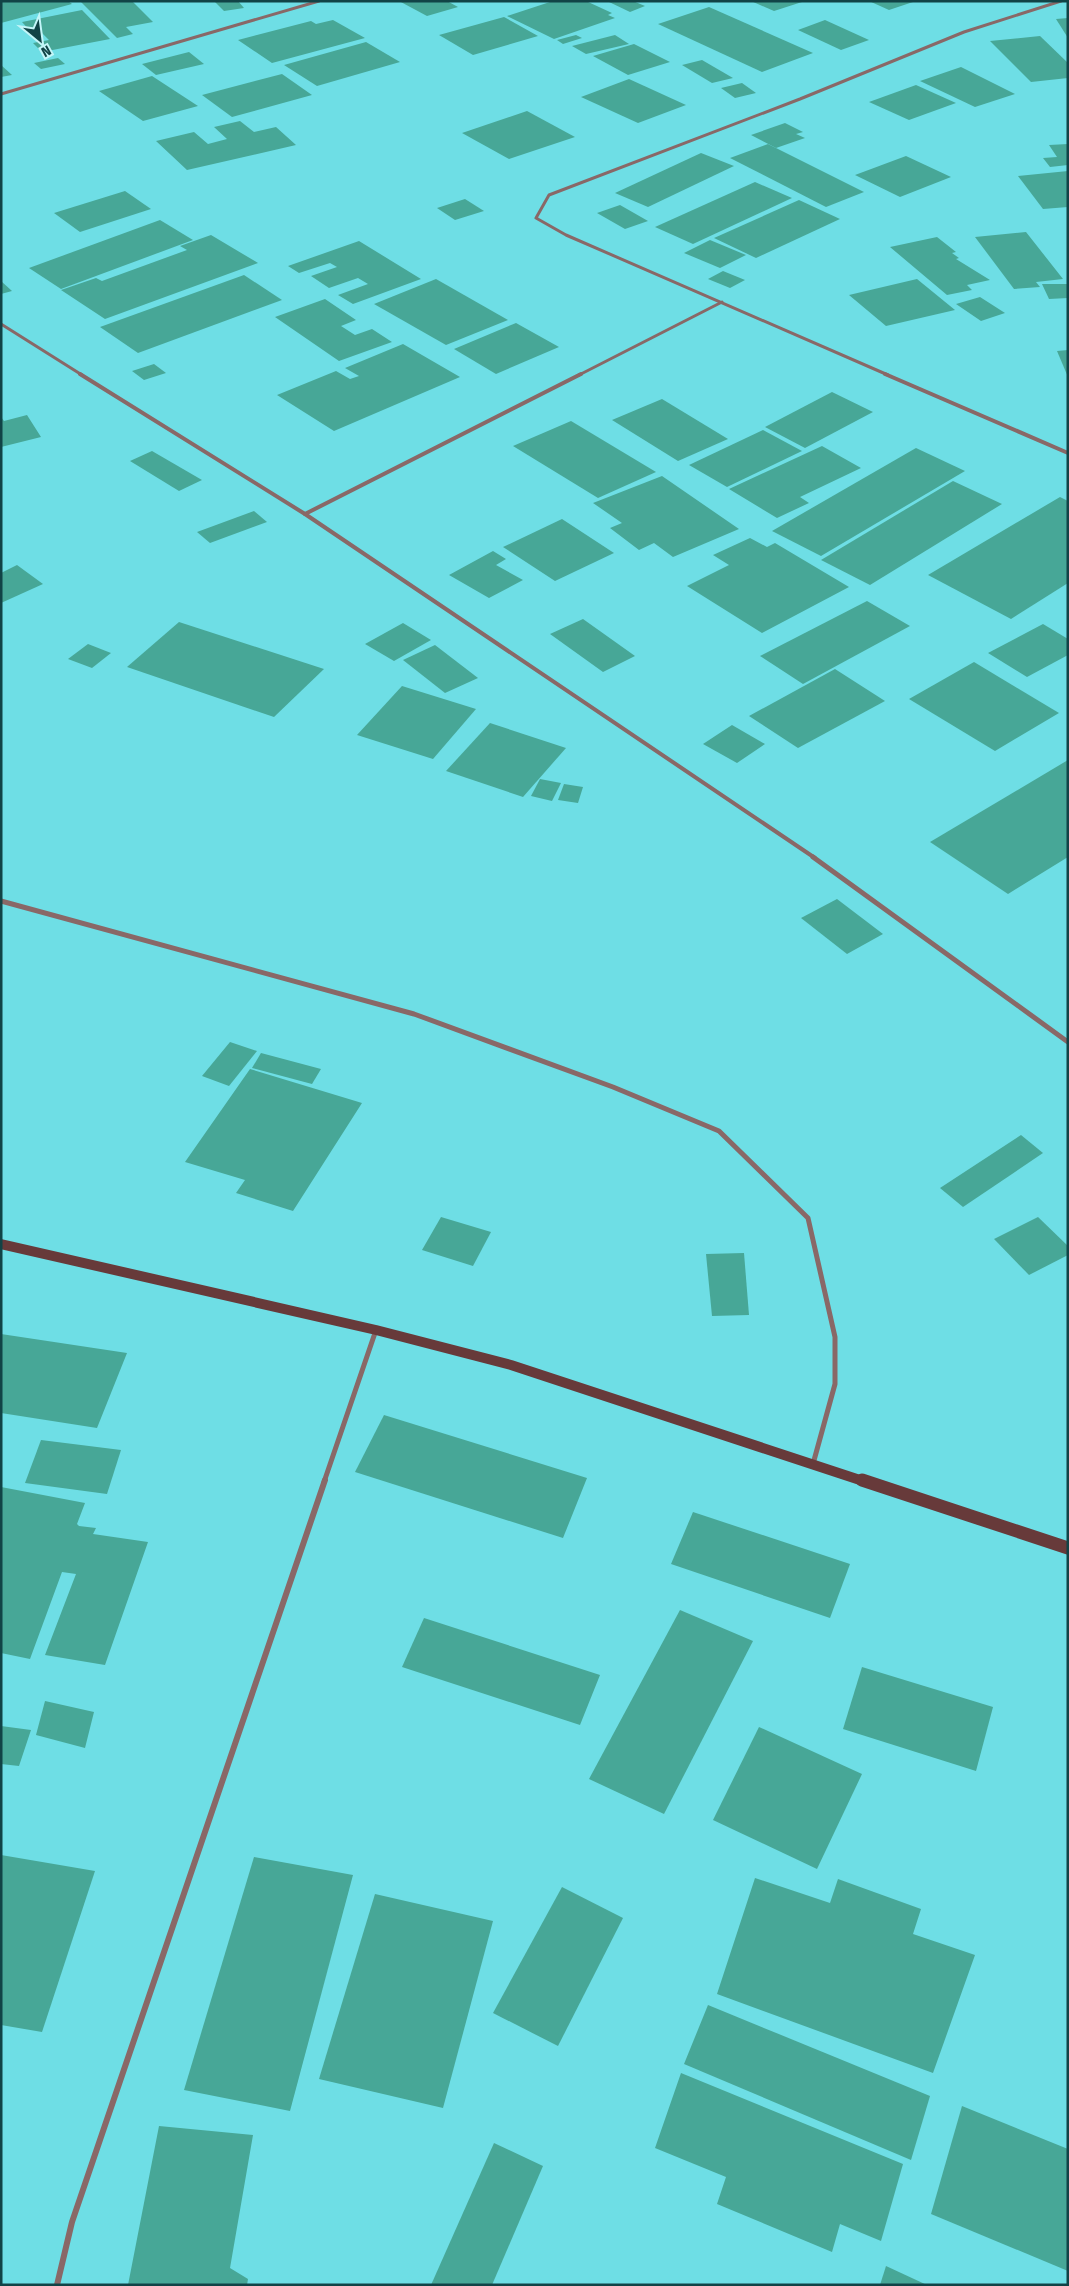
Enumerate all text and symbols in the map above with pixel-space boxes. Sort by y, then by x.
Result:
north arrow [15,15,65,65]
text: N [38,41,54,60]

